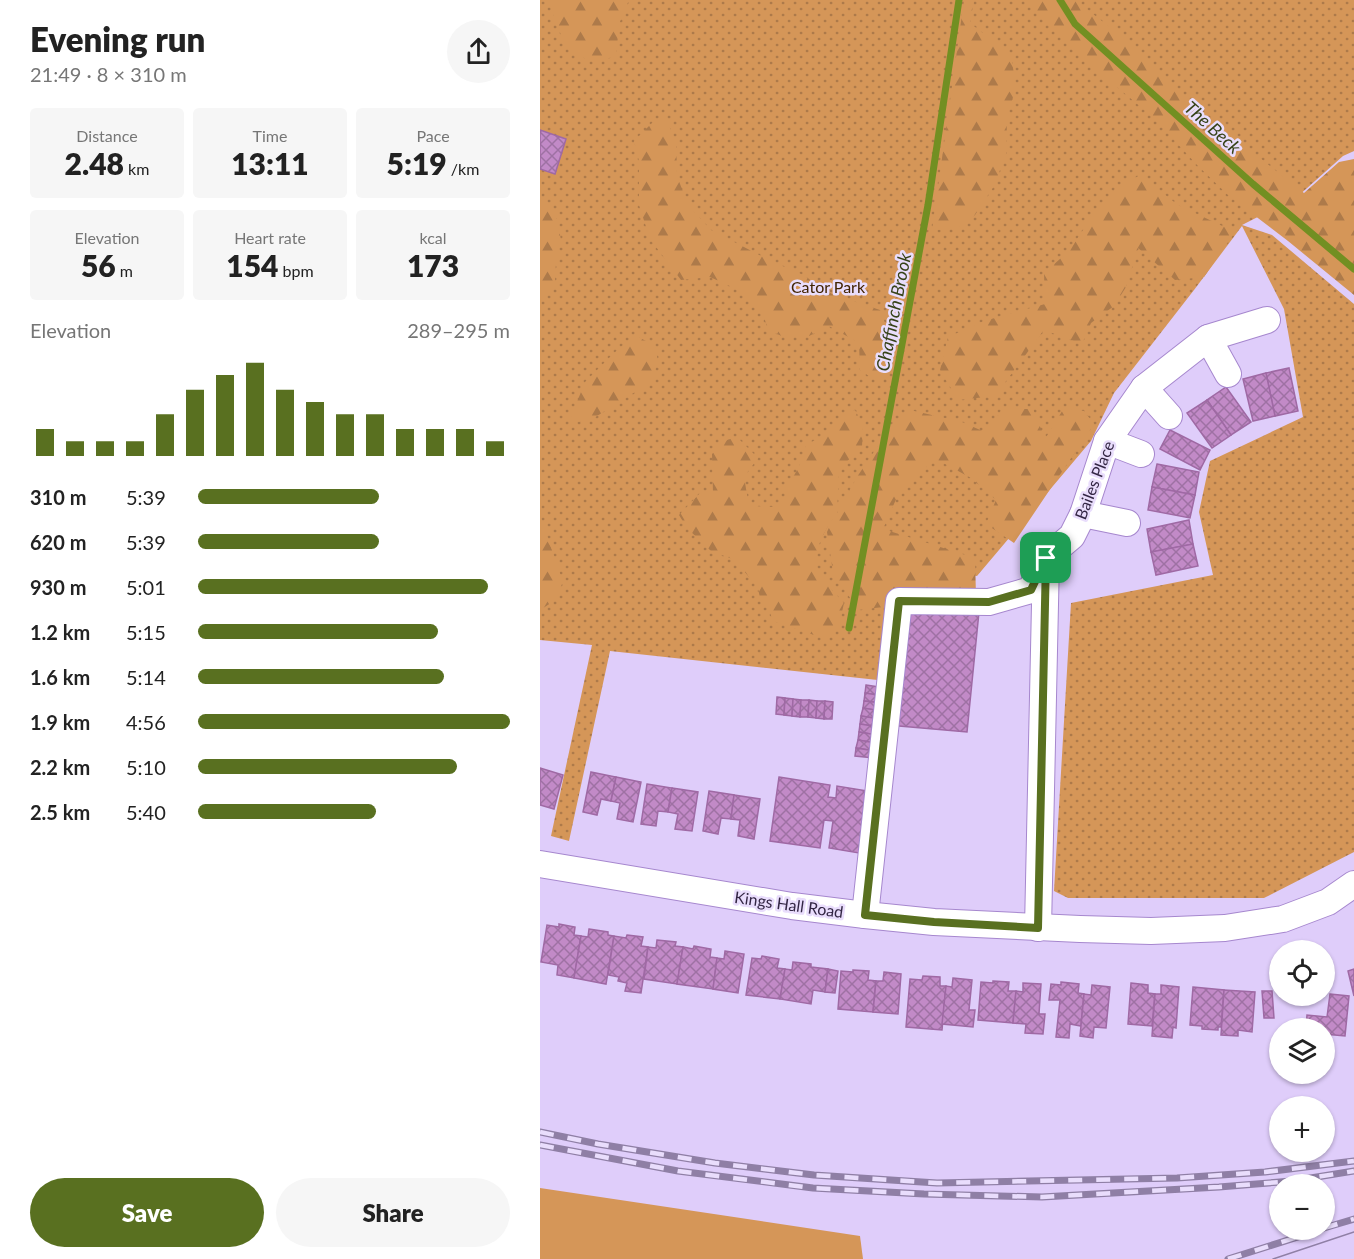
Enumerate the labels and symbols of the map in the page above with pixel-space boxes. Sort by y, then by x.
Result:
water label: The Beck [1180,96,1246,158]
water label: Chaffinch Brook [871,251,915,373]
park label: Cator Park [791,277,866,296]
street label: Bailes Place [1070,438,1118,522]
pin [1020,532,1071,583]
street label: Kings Hall Road [733,887,845,921]

